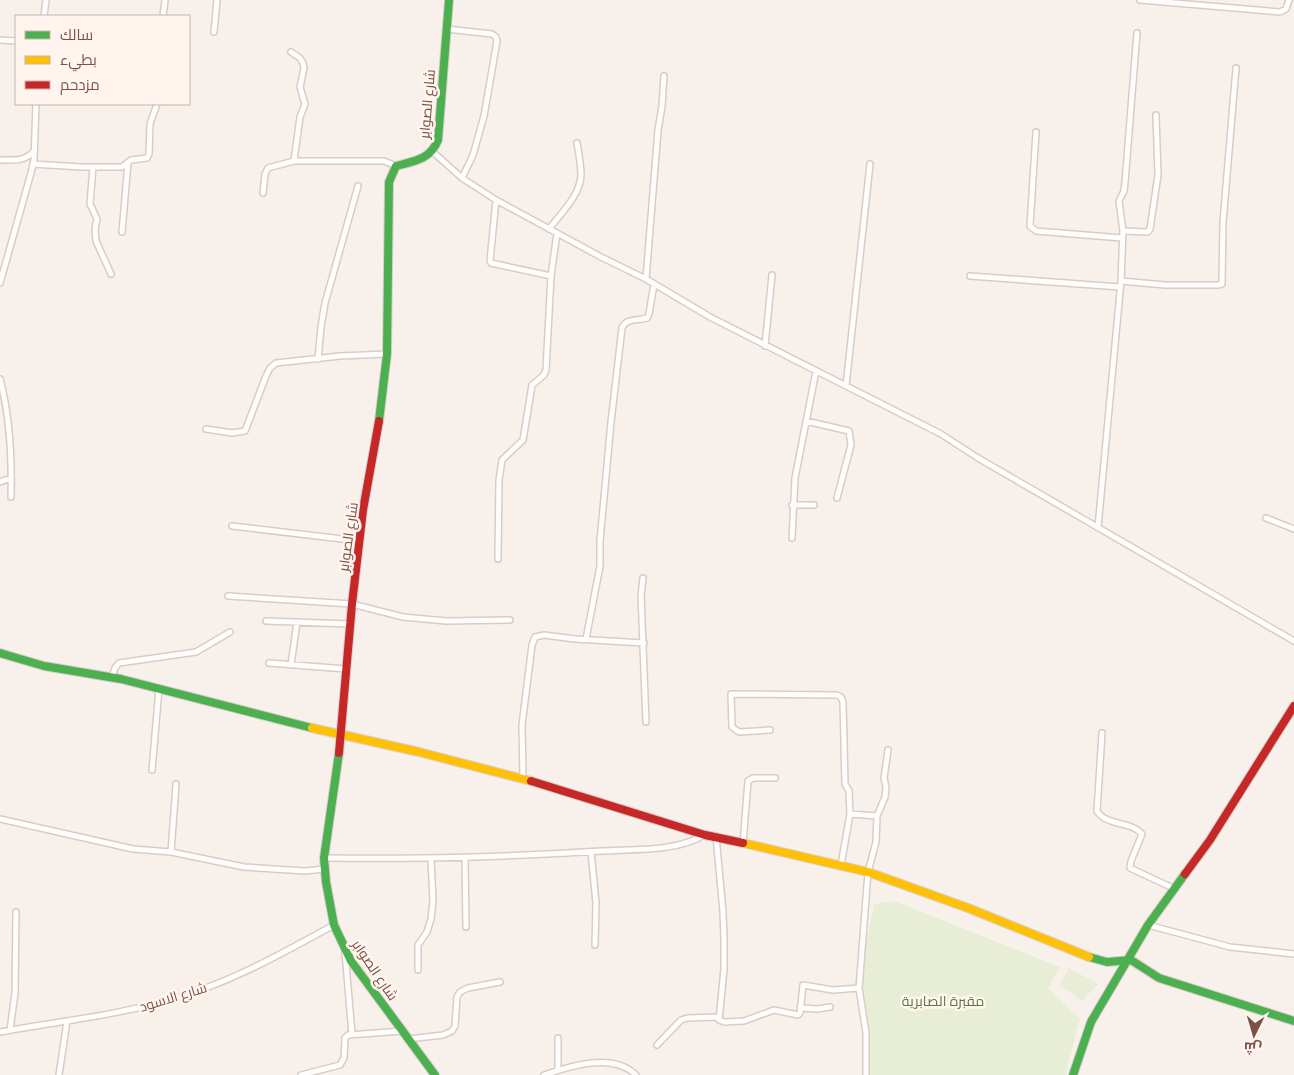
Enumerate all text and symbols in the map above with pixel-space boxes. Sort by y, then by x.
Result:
legend [15,15,190,105]
text: سالك [60,26,93,44]
text: بطيء [60,51,97,72]
street label: شارع الصوابر [416,69,439,141]
text: مزدحم [60,76,100,95]
street label: شارع الصوابر [335,501,362,574]
street label: شارع الصوابر [347,936,401,1004]
street label: شارع الاسود [137,979,209,1016]
park label: مقبرة الصابرية [902,993,984,1010]
north arrow [1229,1010,1279,1060]
text: ش [1243,1038,1263,1057]

